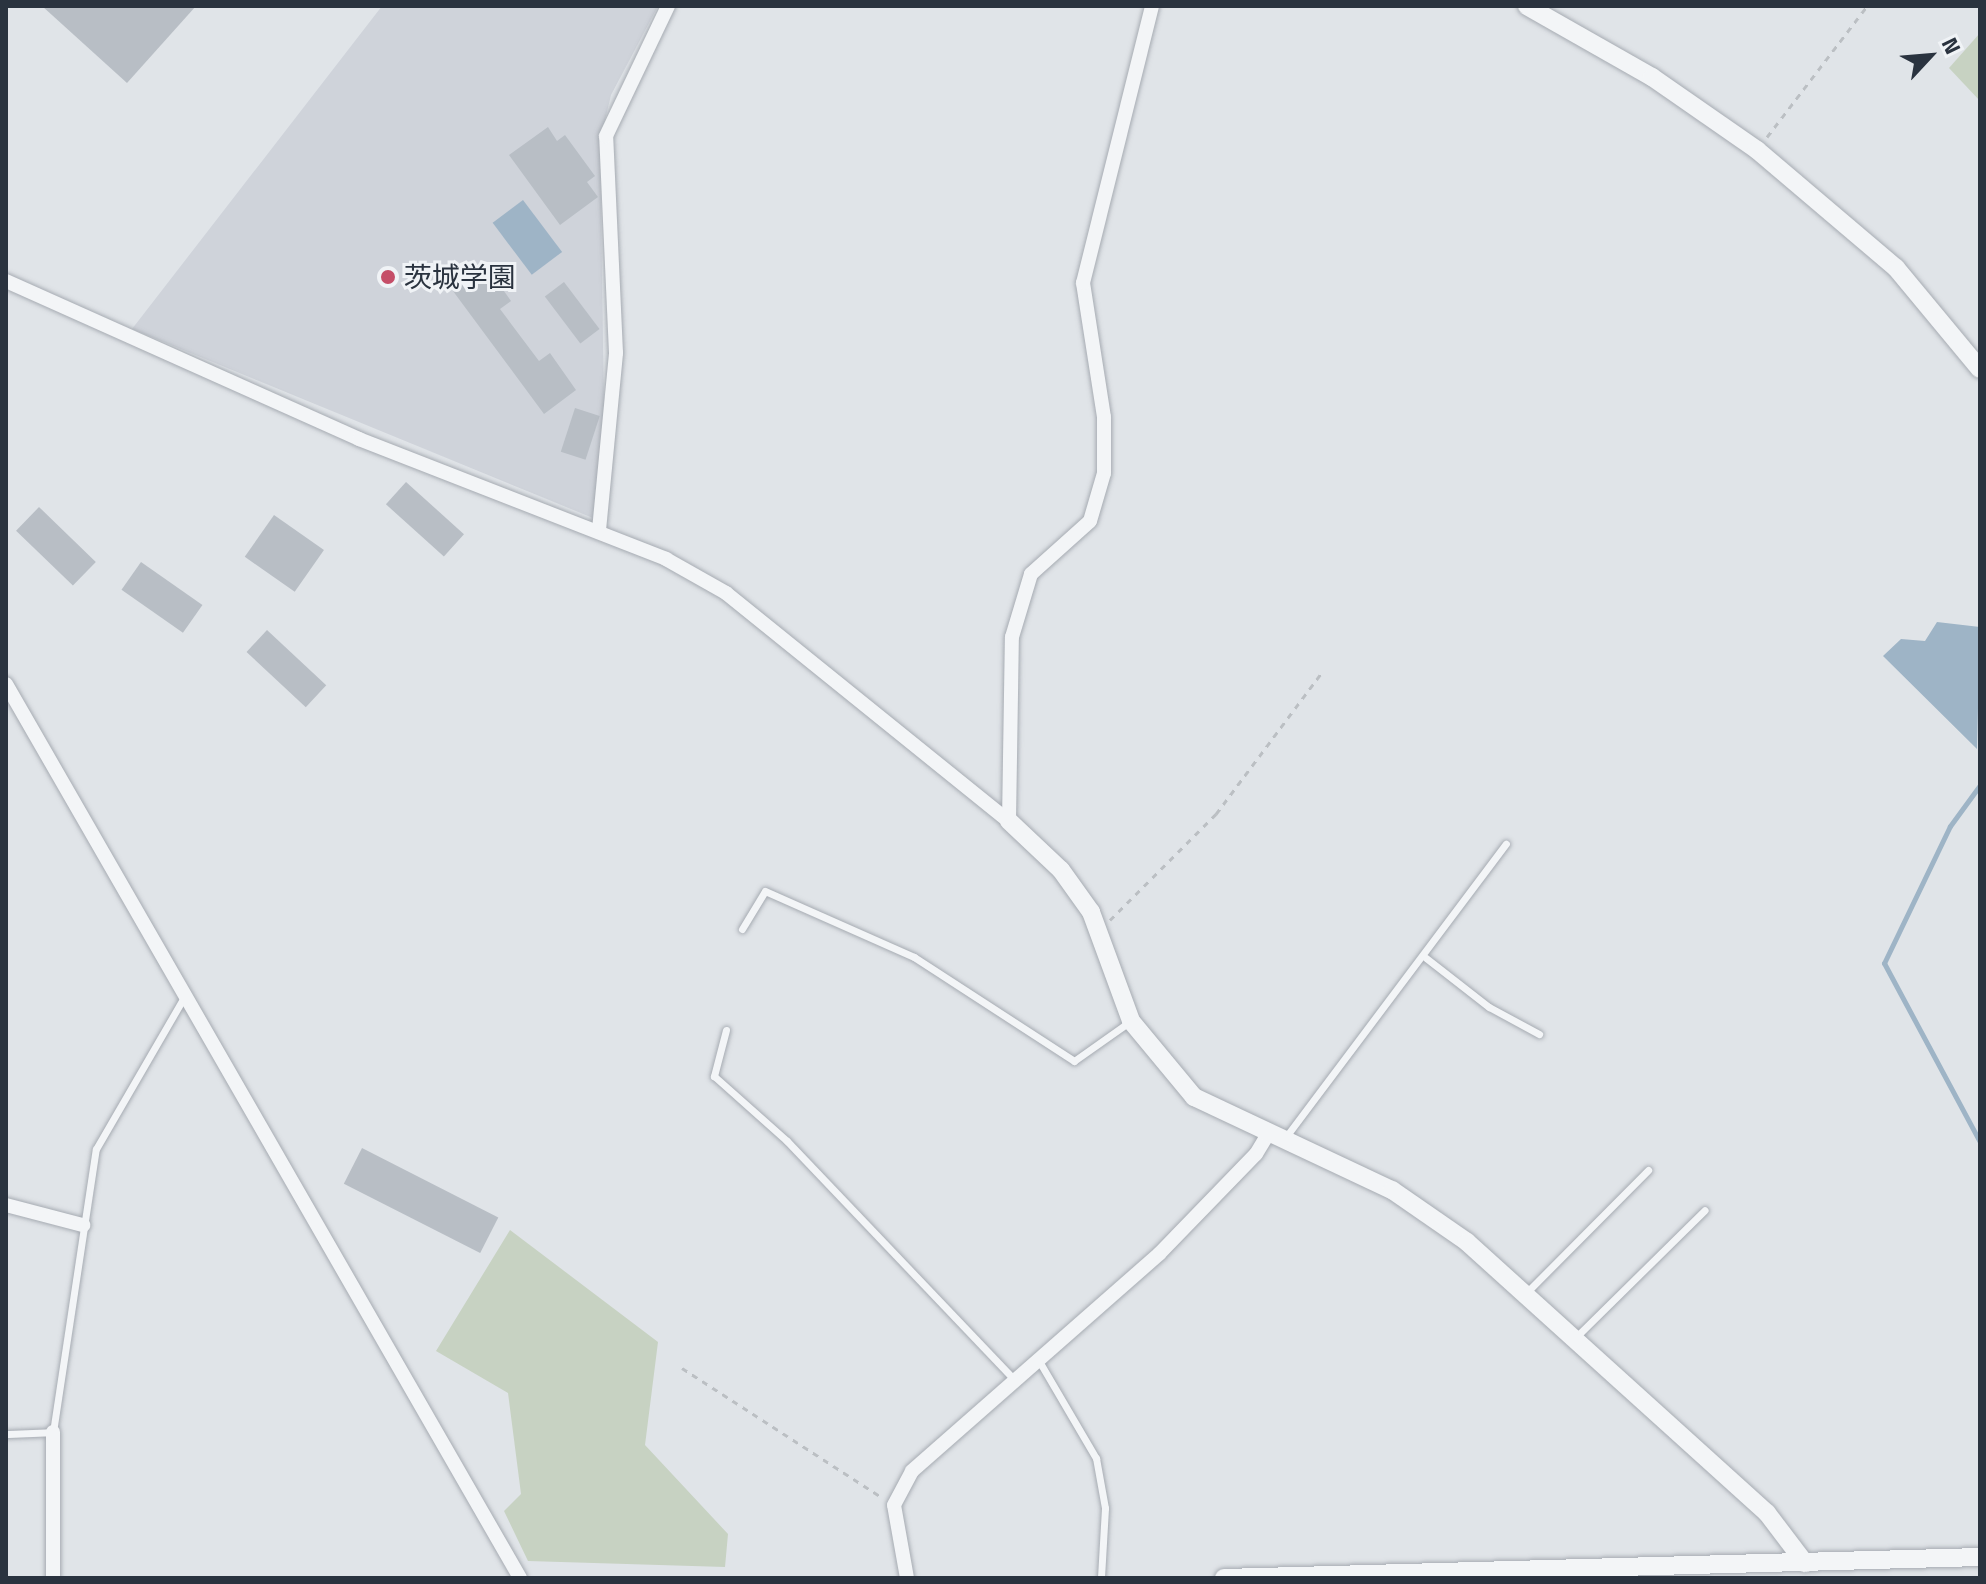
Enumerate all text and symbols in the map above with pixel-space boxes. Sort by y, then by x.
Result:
north arrow [1890,16,1970,96]
text: N [1933,31,1970,60]
place label: 茨城学園 [404,260,516,294]
marker: 茨城学園 [379,268,397,286]

